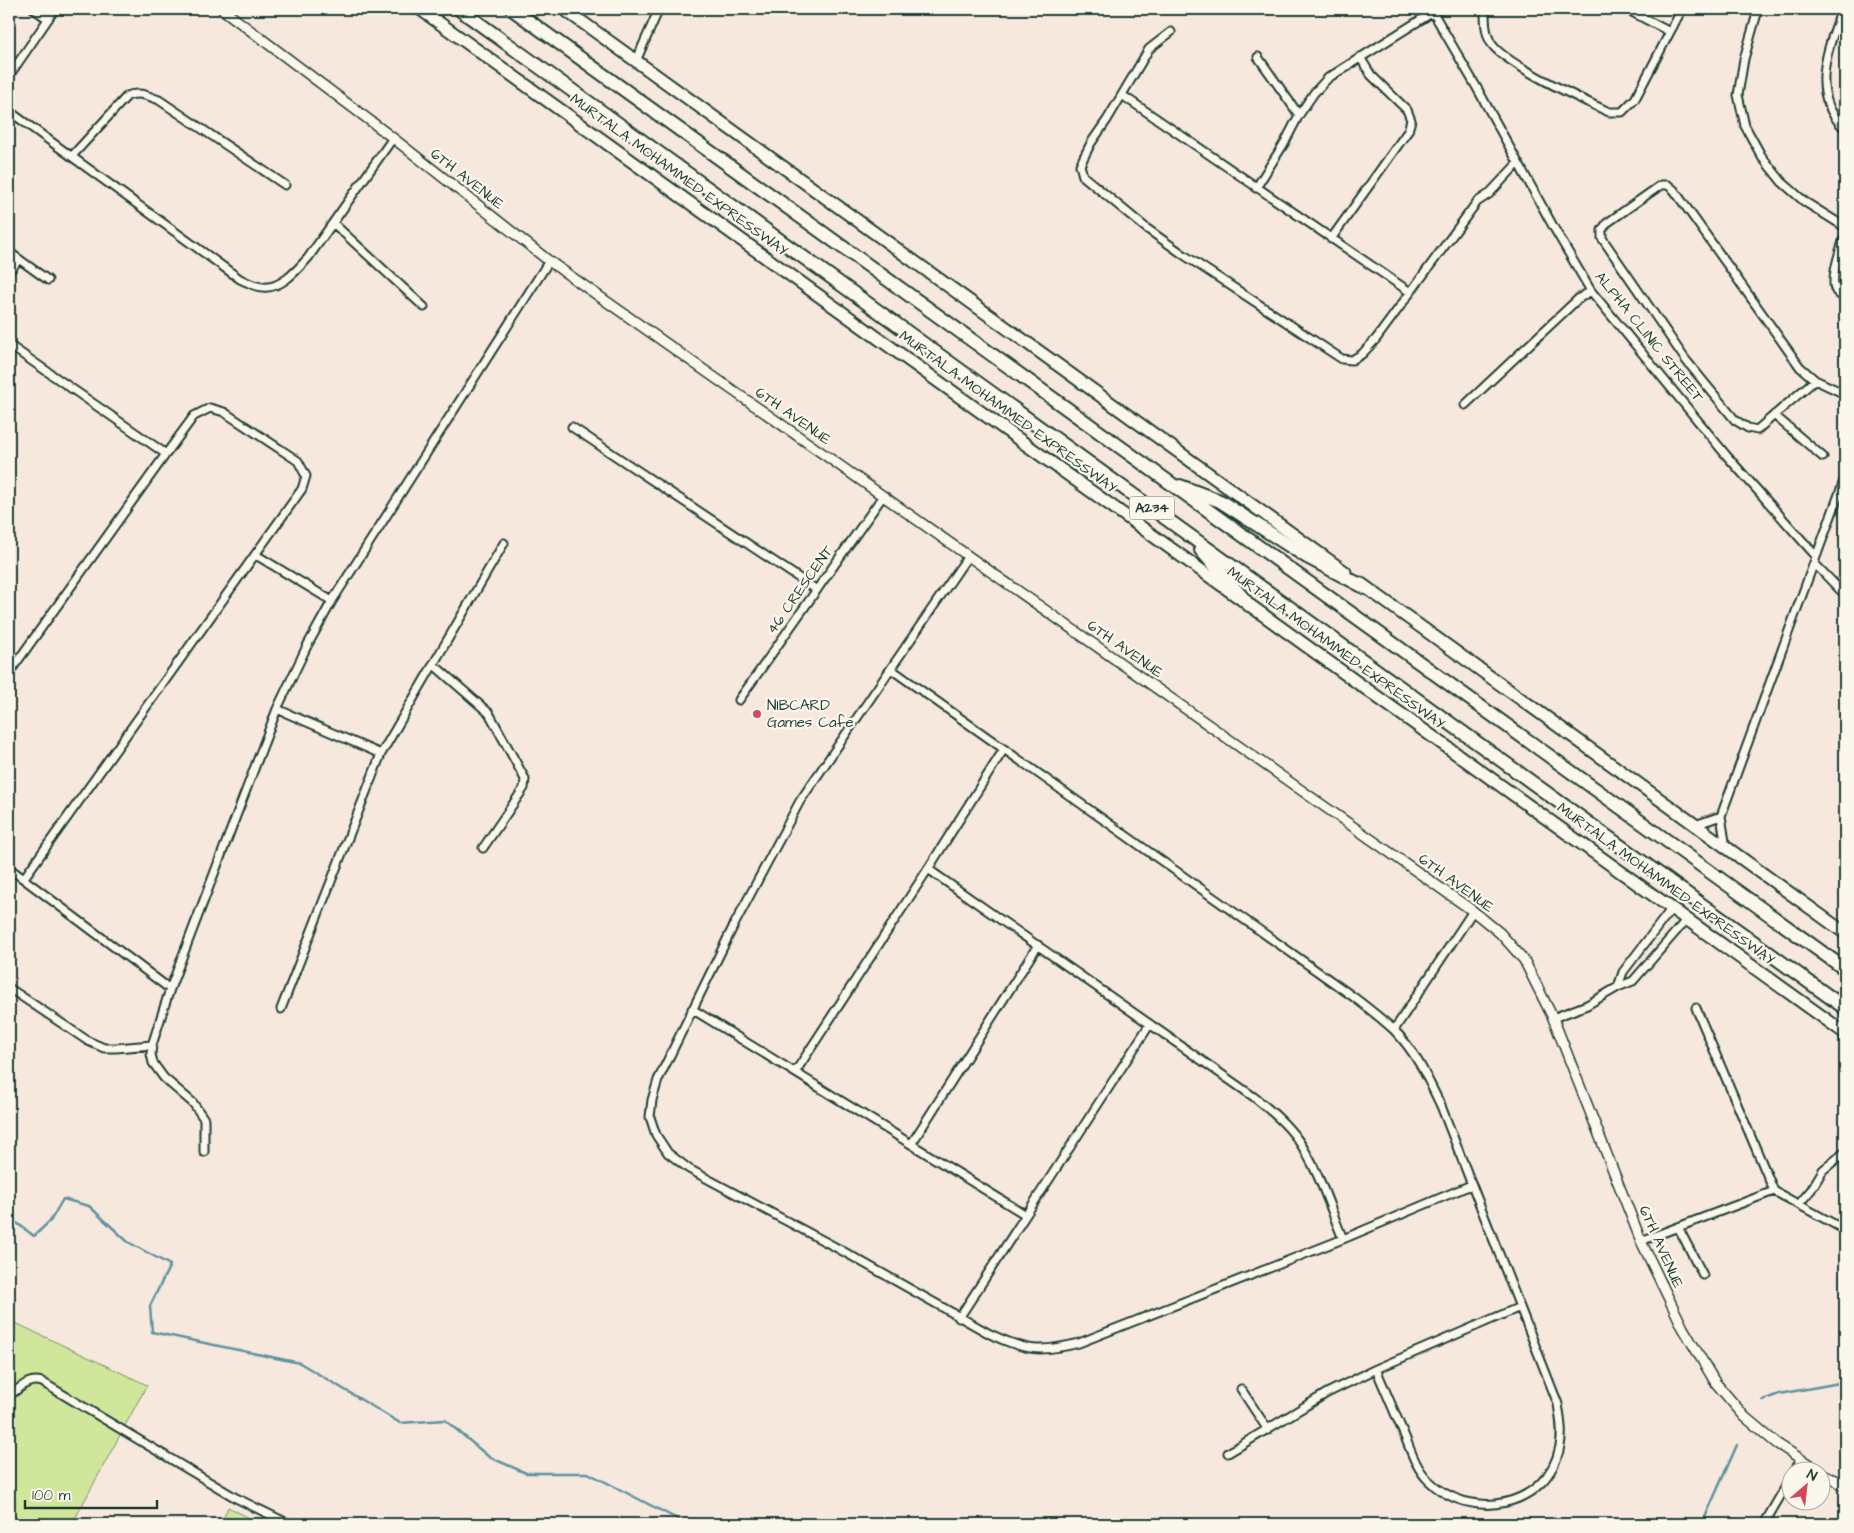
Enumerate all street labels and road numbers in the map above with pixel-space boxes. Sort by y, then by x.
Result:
street label: MURTALA MOHAMMED EXPRESSWAY [566,89,792,261]
street label: 6TH AVENUE [426,144,508,215]
street label: ALPHA CLINIC STREET [1590,267,1709,407]
street label: MURTALA MOHAMMED EXPRESSWAY [895,326,1121,498]
street label: 6TH AVENUE [751,382,835,450]
road number: A234 [1130,496,1174,520]
street label: 46 CRESCENT [762,541,839,638]
street label: MURTALA MOHAMMED EXPRESSWAY [1223,562,1449,734]
street label: 6TH AVENUE [1083,615,1167,683]
street label: MURTALA MOHAMMED EXPRESSWAY [1553,798,1779,970]
street label: 6TH AVENUE [1414,849,1498,918]
street label: 6TH AVENUE [1633,1202,1689,1292]

